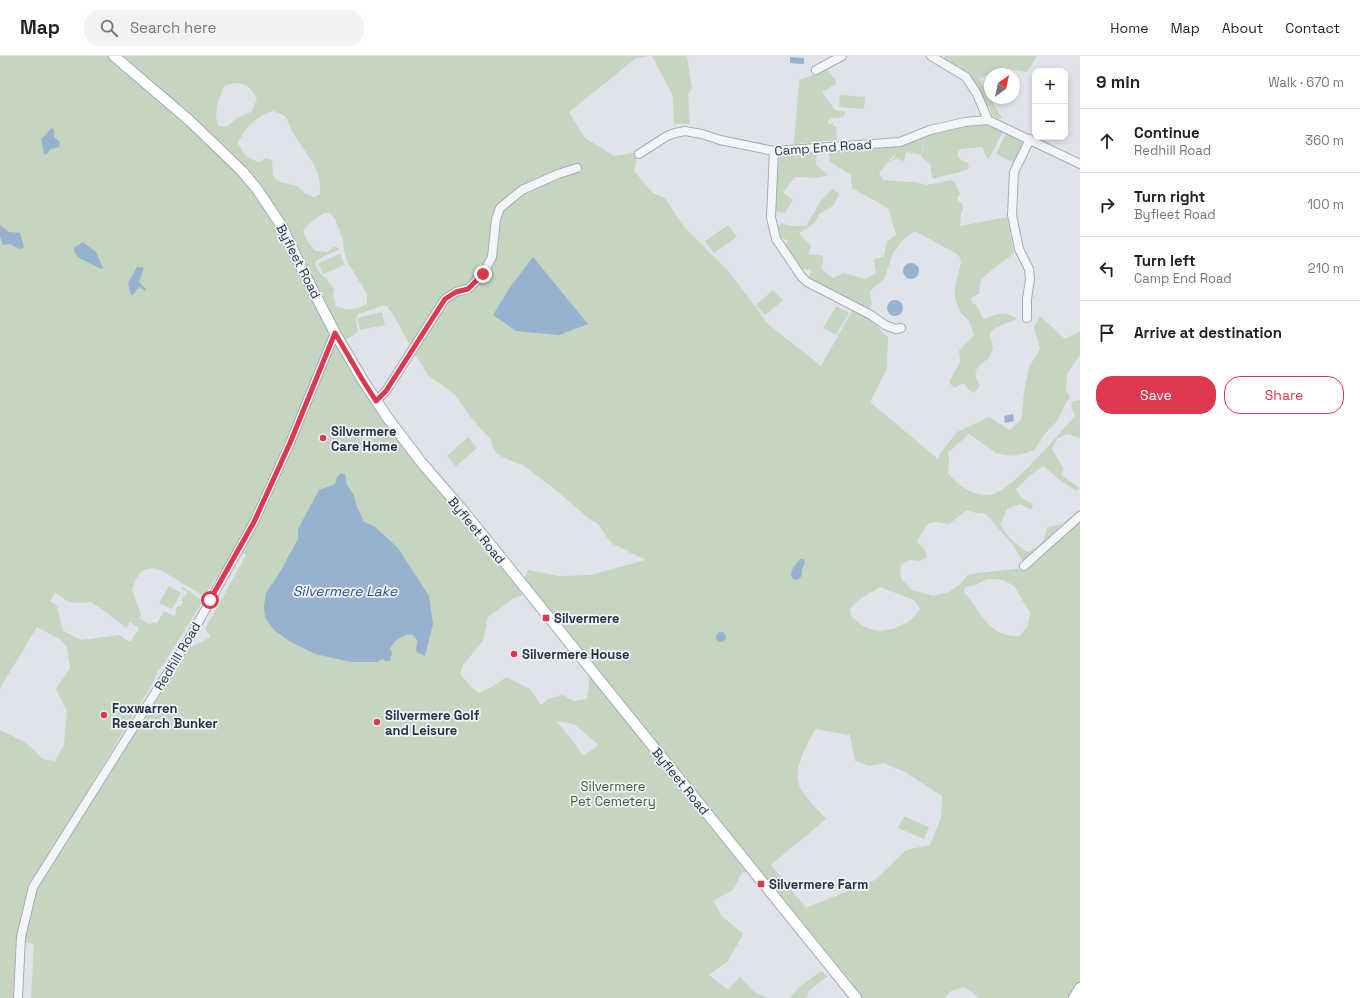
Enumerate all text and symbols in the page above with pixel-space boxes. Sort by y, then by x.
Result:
search box [84,10,364,46]
text: Map [20,15,60,40]
icon: search [98,17,120,39]
text: Search here [130,18,216,37]
text: Home [1110,19,1148,37]
text: Map [1170,19,1200,37]
text: About [1222,19,1263,37]
text: Contact [1285,19,1340,37]
north arrow [984,68,1020,104]
map controls [1032,68,1068,140]
button: + [1032,68,1068,104]
text: 9 min [1096,71,1140,93]
text: Walk · 670 m [1268,74,1344,91]
button: − [1032,104,1068,140]
text: Continue [1134,123,1200,142]
icon: ahead [1096,130,1118,152]
text: 360 m [1305,132,1344,149]
street label: Camp End Road [774,136,872,159]
text: Redhill Road [1134,142,1211,159]
text: Turn right [1134,187,1205,206]
icon: right [1096,194,1118,216]
text: 100 m [1307,196,1344,213]
text: Byfleet Road [1134,206,1216,223]
street label: Byfleet Road [272,221,325,301]
text: Turn left [1134,251,1196,270]
icon: left [1096,258,1118,280]
text: 210 m [1308,260,1344,277]
route end [474,265,492,283]
text: Camp End Road [1134,270,1232,287]
icon: arrive [1096,322,1118,344]
text: Arrive at destination [1134,323,1282,342]
button: Save [1096,376,1216,414]
button: Share [1224,376,1344,414]
place label: Silvermere Care Home [331,423,398,455]
marker: Silvermere Care Home [318,433,328,443]
street label: Byfleet Road [444,493,509,567]
water label: Silvermere Lake [293,582,398,600]
route start [201,591,219,609]
place label: Silvermere [554,610,619,627]
marker: Silvermere [541,613,551,623]
street label: Redhill Road [150,619,205,694]
place label: Silvermere House [522,646,630,663]
marker: Silvermere House [509,649,519,659]
place label: Foxwarren Research Bunker [112,700,218,732]
place label: Silvermere Golf and Leisure [385,707,480,739]
marker: Foxwarren Research Bunker [99,710,109,720]
marker: Silvermere Golf and Leisure [372,717,382,727]
street label: Byfleet Road [648,744,713,818]
park label: Silvermere Pet Cemetery [570,778,656,810]
place label: Silvermere Farm [769,876,868,893]
marker: Silvermere Farm [756,879,766,889]

